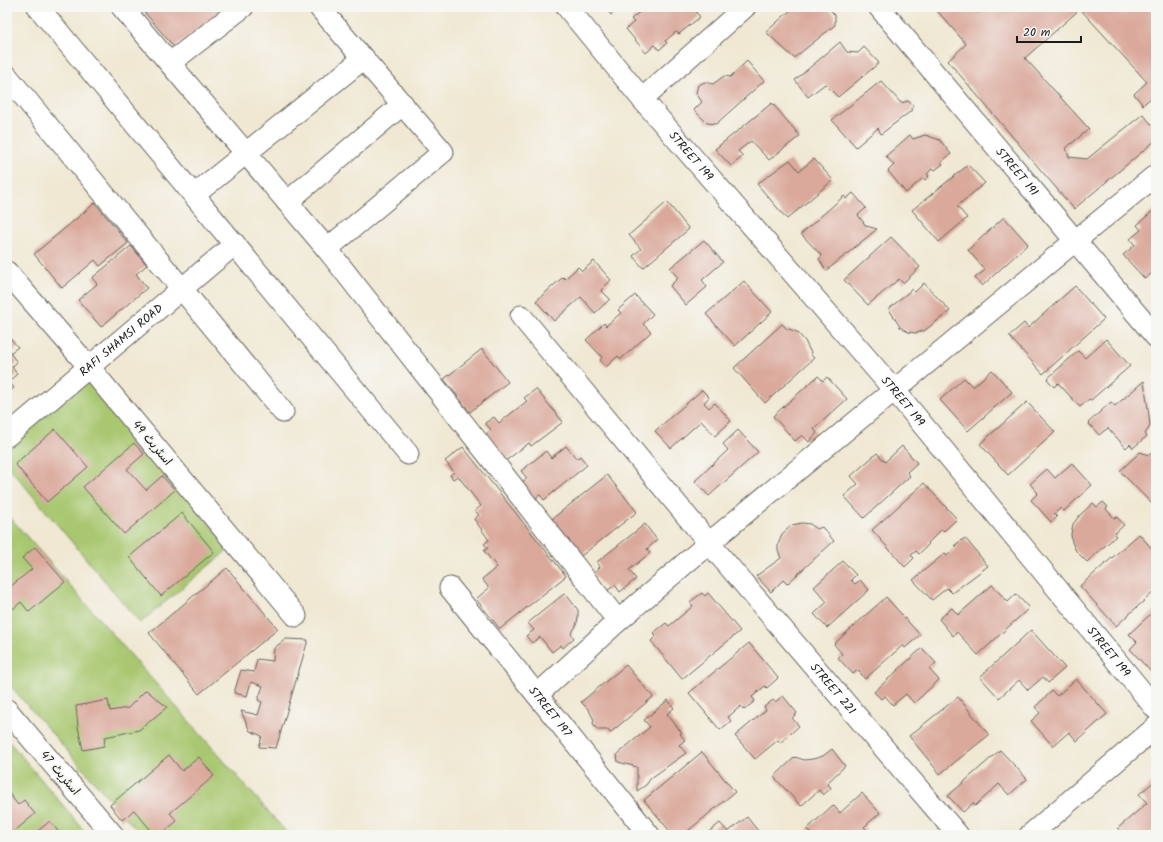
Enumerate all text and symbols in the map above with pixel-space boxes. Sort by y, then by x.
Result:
scale bar [1017,18,1081,44]
text: 20 m [1023,23,1051,42]
street label: STREET 199 [664,127,718,185]
street label: STREET 191 [991,143,1043,200]
street label: RAFI SHAMSI ROAD [75,299,167,381]
street label: STREET 199 [876,372,930,431]
street label: اسٹریٹ 49 [127,416,177,470]
street label: STREET 199 [1082,622,1135,681]
street label: STREET 221 [805,658,861,719]
street label: STREET 197 [524,682,577,741]
street label: اسٹریٹ 47 [35,746,85,800]

